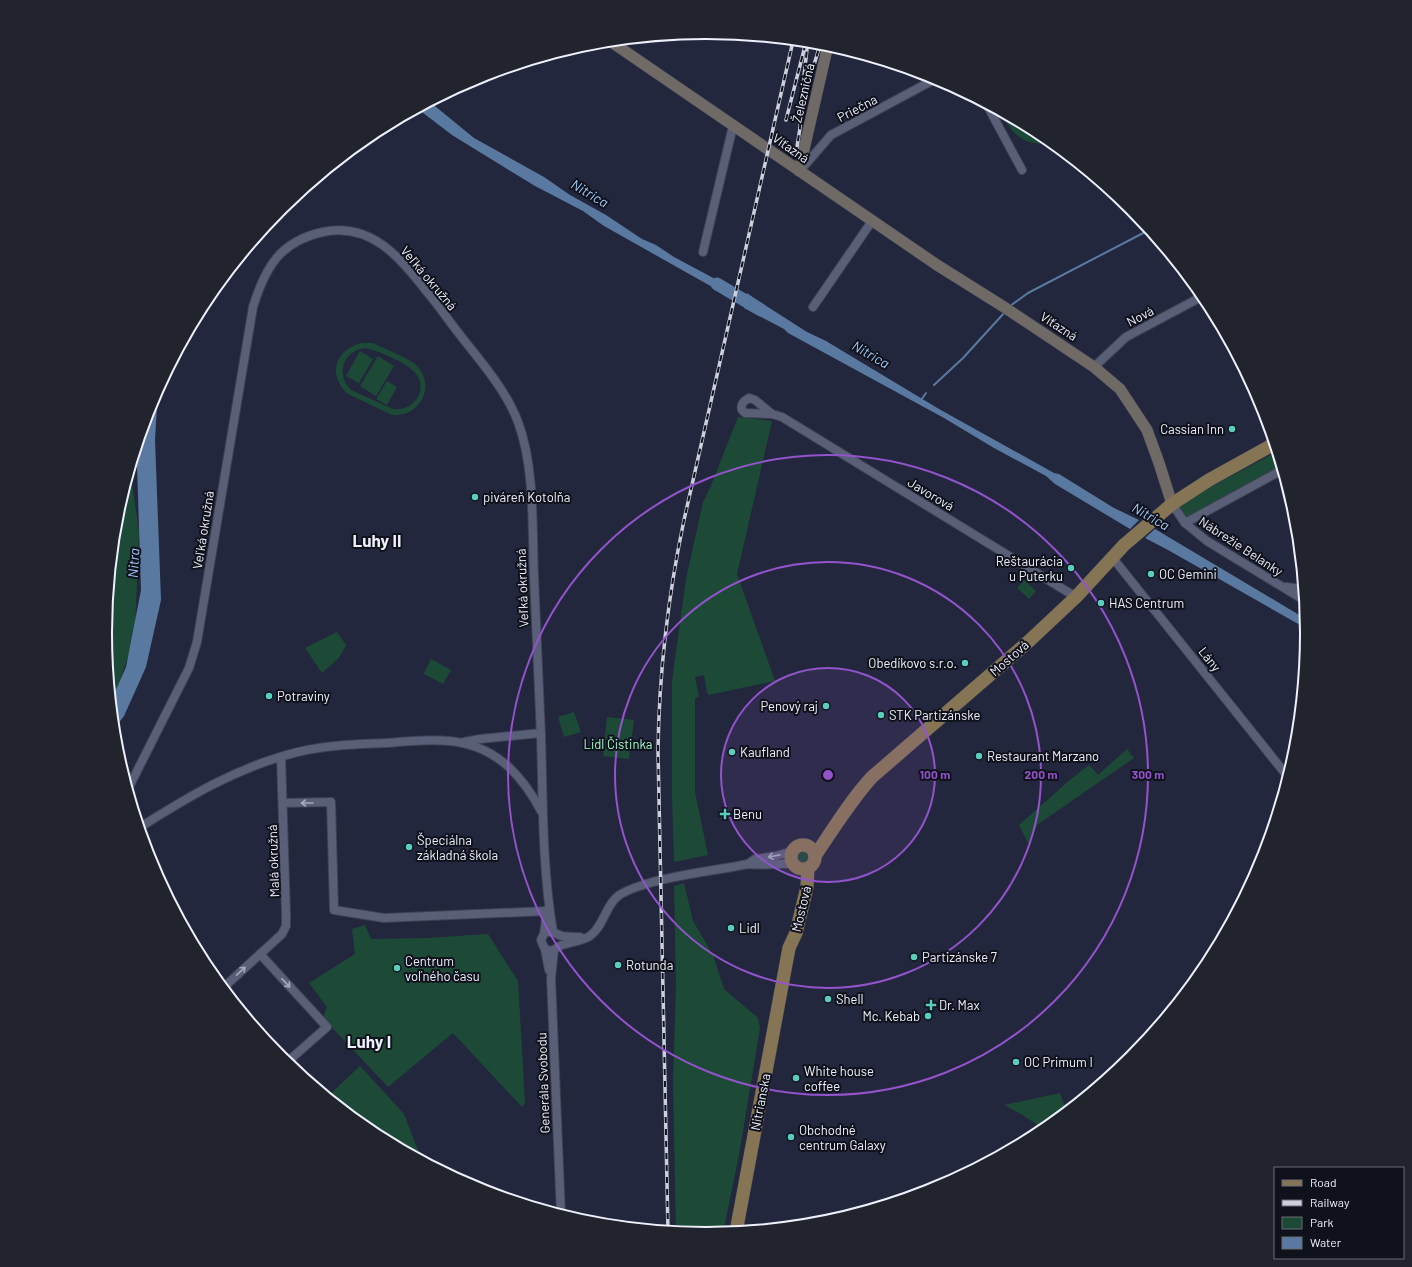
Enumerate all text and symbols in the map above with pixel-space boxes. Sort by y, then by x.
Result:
street label: Železničná [788,62,818,124]
street label: Priečna [834,91,880,125]
street label: Víťazná [770,130,812,166]
water label: Nitrica [568,175,612,211]
street label: Veľká okružná [397,243,461,313]
street label: Nová [1124,302,1156,330]
street label: Víťazná [1037,308,1081,344]
water label: Nitrica [849,337,893,371]
place label: Cassian Inn [1160,421,1224,437]
marker: Cassian Inn [1227,424,1237,434]
street label: Javorová [905,474,957,514]
place label: piváreň Kotolňa [483,489,570,505]
street label: Veľká okružná [189,490,217,570]
marker: piváreň Kotolňa [470,492,480,502]
water label: Nitrica [1129,499,1173,533]
street label: Nábrežie Belanky [1196,513,1286,579]
district label: Luhy II [353,530,401,550]
water label: Nitra [124,548,142,578]
street label: Veľká okružná [513,548,531,628]
place label: Reštaurácia u Puterku [996,553,1063,584]
marker: Reštaurácia u Puterku [1066,563,1076,573]
place label: OC Gemini [1159,566,1217,582]
marker: OC Gemini [1146,569,1156,579]
place label: HAS Centrum [1109,595,1184,611]
marker: HAS Centrum [1096,598,1106,608]
street label: Mostová [986,637,1032,679]
street label: Lány [1195,644,1225,674]
place label: Obedíkovo s.r.o. [868,655,957,671]
marker: Obedíkovo s.r.o. [960,658,970,668]
place label: Potraviny [277,688,330,704]
marker: Potraviny [264,691,274,701]
place label: Penový raj [761,698,818,714]
marker: Penový raj [821,701,831,711]
place label: STK Partizánske [889,707,980,723]
marker: STK Partizánske [876,710,886,720]
park label: Lidl Čistinka [584,736,652,752]
place label: Kaufland [740,744,790,760]
marker: Kaufland [727,747,737,757]
place label: Restaurant Marzano [987,748,1099,764]
marker: Restaurant Marzano [974,751,984,761]
text: 100 m [920,767,950,781]
text: 200 m [1025,767,1057,781]
text: 300 m [1132,767,1164,781]
centre of rings [821,768,835,782]
one-way arrow [301,799,314,807]
place label: Benu [733,806,762,822]
marker: Benu [720,809,730,819]
street label: Malá okružná [264,824,282,898]
place label: Špeciálna základná škola [417,832,498,863]
marker: Špeciálna základná škola [404,842,414,852]
one-way arrow [768,852,781,860]
street label: Mostová [788,884,814,934]
place label: Lidl [739,920,760,936]
marker: Lidl [726,923,736,933]
place label: Partizánske 7 [922,949,997,965]
marker: Partizánske 7 [909,952,919,962]
place label: Centrum voľného času [405,953,480,984]
place label: Rotunda [626,957,673,973]
marker: Rotunda [613,960,623,970]
marker: Centrum voľného času [392,963,402,973]
one-way arrow [236,967,247,976]
one-way arrow [282,978,291,988]
place label: Shell [836,991,863,1007]
marker: Shell [823,994,833,1004]
place label: Dr. Max [939,997,980,1013]
marker: Dr. Max [926,1000,936,1010]
place label: Mc. Kebab [863,1008,920,1024]
marker: Mc. Kebab [923,1011,933,1021]
district label: Luhy I [347,1031,391,1051]
street label: Generála Svobodu [533,1032,553,1134]
place label: OC Primum I [1024,1054,1093,1070]
marker: OC Primum I [1011,1057,1021,1067]
place label: White house coffee [804,1063,874,1094]
street label: Nitrianska [747,1072,773,1132]
marker: White house coffee [791,1073,801,1083]
place label: Obchodné centrum Galaxy [799,1122,886,1153]
marker: Obchodné centrum Galaxy [786,1132,796,1142]
legend [1274,1167,1404,1259]
text: Road [1310,1175,1337,1189]
text: Railway [1310,1195,1350,1209]
text: Park [1310,1215,1334,1229]
text: Water [1310,1235,1342,1249]

